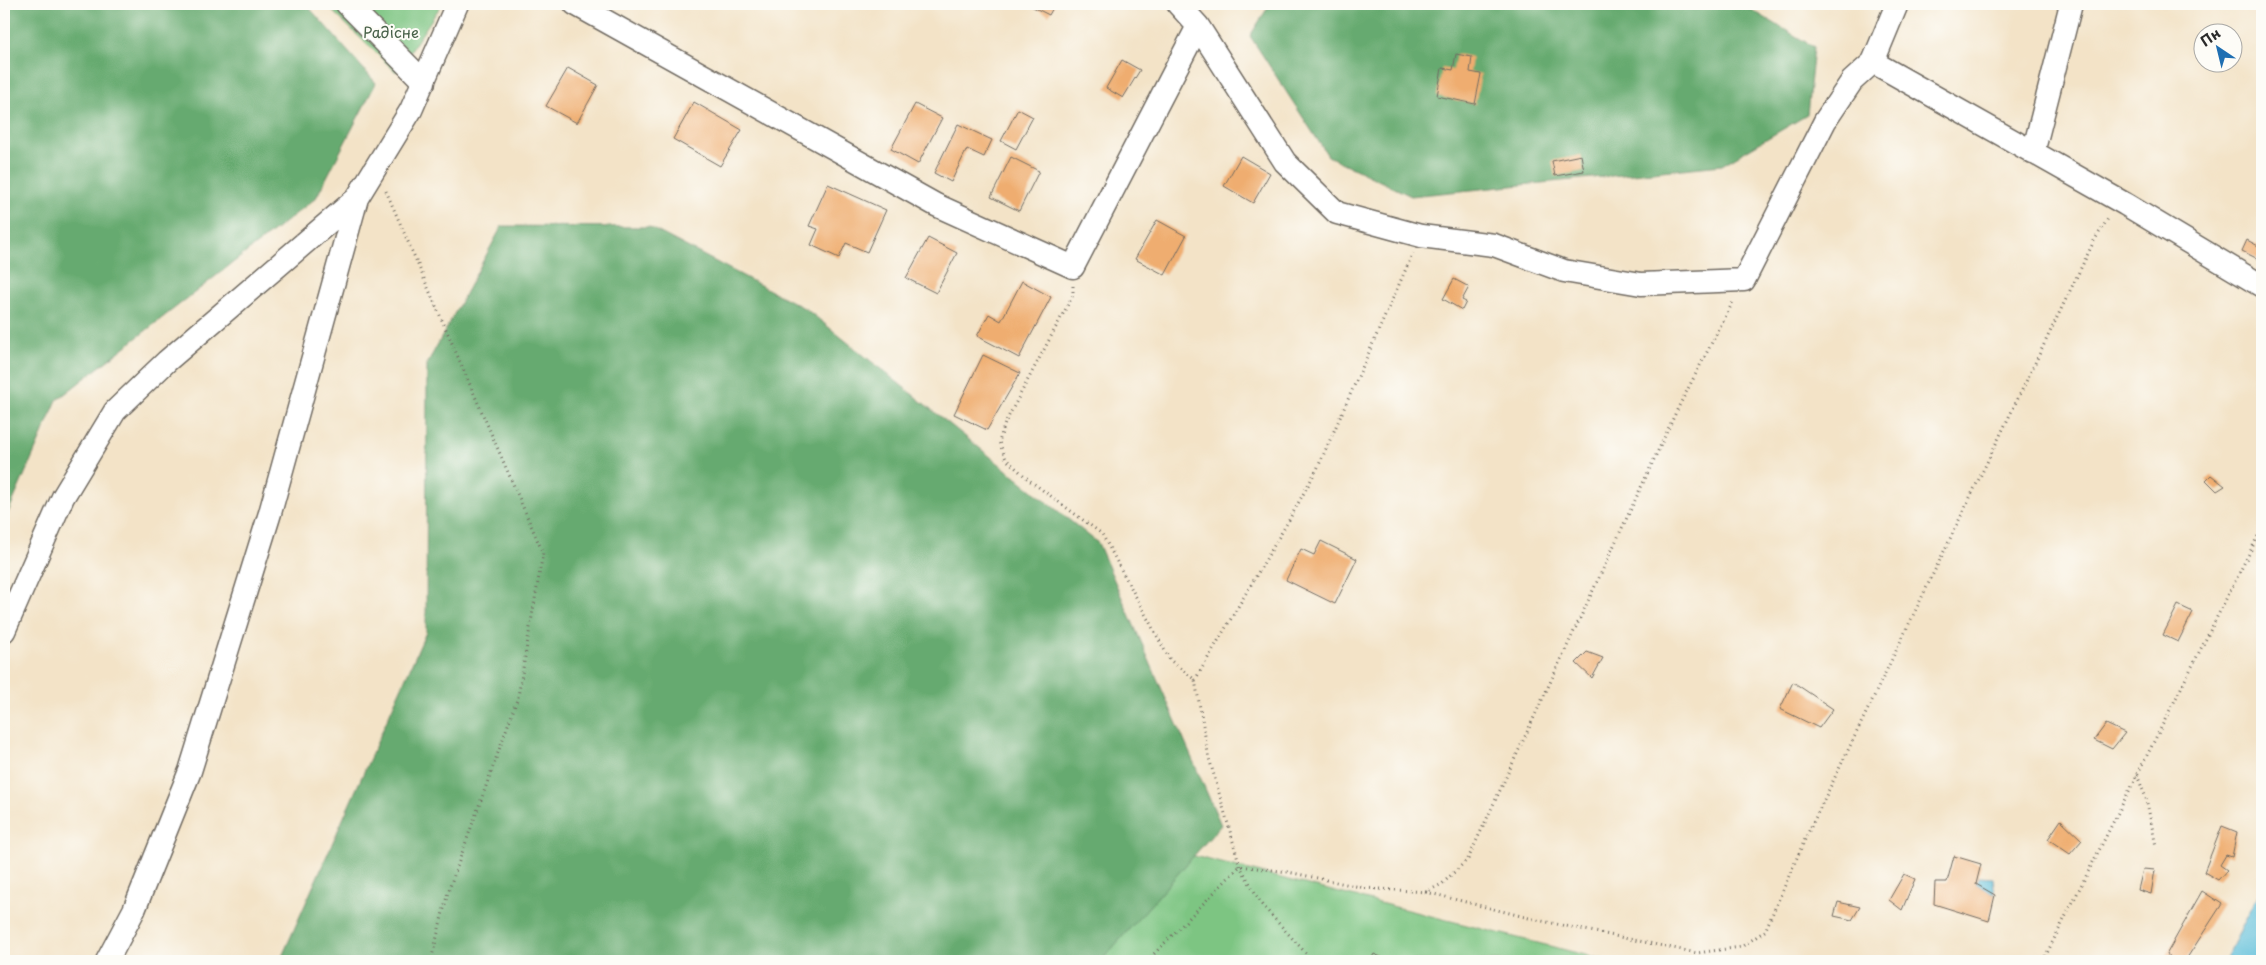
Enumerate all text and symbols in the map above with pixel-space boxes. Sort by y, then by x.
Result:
park label: Радісне [363,20,419,43]
north arrow [2194,22,2244,72]
text: Пн [2196,23,2225,51]

